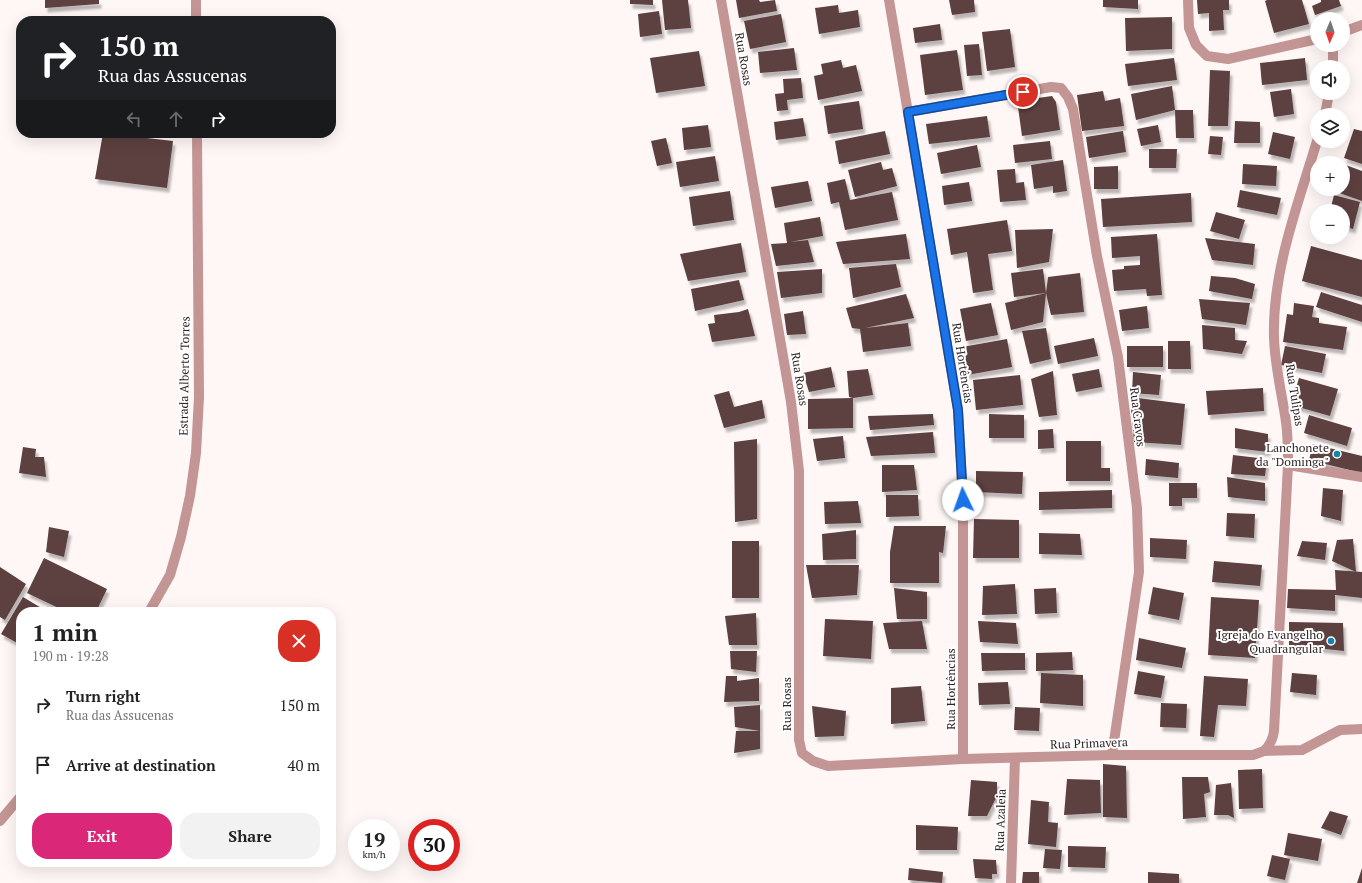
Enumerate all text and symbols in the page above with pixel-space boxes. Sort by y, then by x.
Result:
north arrow [1310,12,1350,52]
map controls [1310,12,1350,244]
text: 150 m [98,27,179,64]
street label: Rua Rosas [732,31,756,87]
icon: right [32,32,84,84]
button: sound [1310,60,1350,100]
text: Rua das Assucenas [98,63,247,87]
pin [1006,75,1040,109]
icon: arrive [1012,81,1034,103]
icon: left [123,108,145,130]
icon: ahead [165,108,187,130]
icon: right [207,108,229,130]
button: layers [1310,108,1350,148]
button: + [1310,156,1350,196]
button: − [1310,204,1350,244]
street label: Estrada Alberto Torres [175,316,193,436]
street label: Rua Hortências [949,322,977,404]
street label: Rua Rosas [788,351,812,407]
street label: Rua Tulipas [1283,363,1307,427]
street label: Rua Cravos [1127,387,1149,447]
place label: Lanchonete da "Dominga" [1256,440,1329,469]
marker: Lanchonete da "Dominga" [1332,449,1342,459]
position arrow [942,479,984,521]
text: 1 min [32,616,98,648]
button: close [278,620,320,662]
place label: Igreja do Evangelho Quadrangular [1217,627,1323,656]
marker: Igreja do Evangelho Quadrangular [1326,636,1336,646]
text: 190 m · 19:28 [32,647,109,665]
street label: Rua Hortências [943,648,958,730]
street label: Rua Rosas [779,677,794,731]
text: Turn right [66,686,141,706]
icon: right [32,694,54,716]
text: 150 m [279,695,320,715]
text: Rua das Assucenas [66,706,174,724]
street label: Rua Primavera [1050,734,1128,752]
icon: arrive [32,754,54,776]
text: Arrive at destination [66,755,216,775]
text: 40 m [287,755,320,775]
street label: Rua Azaleia [991,788,1009,852]
button: Exit [32,813,172,859]
button: Share [180,813,320,859]
speed limit sign: 30 [408,819,460,871]
text: 19 [363,826,385,853]
text: km/h [362,848,386,861]

